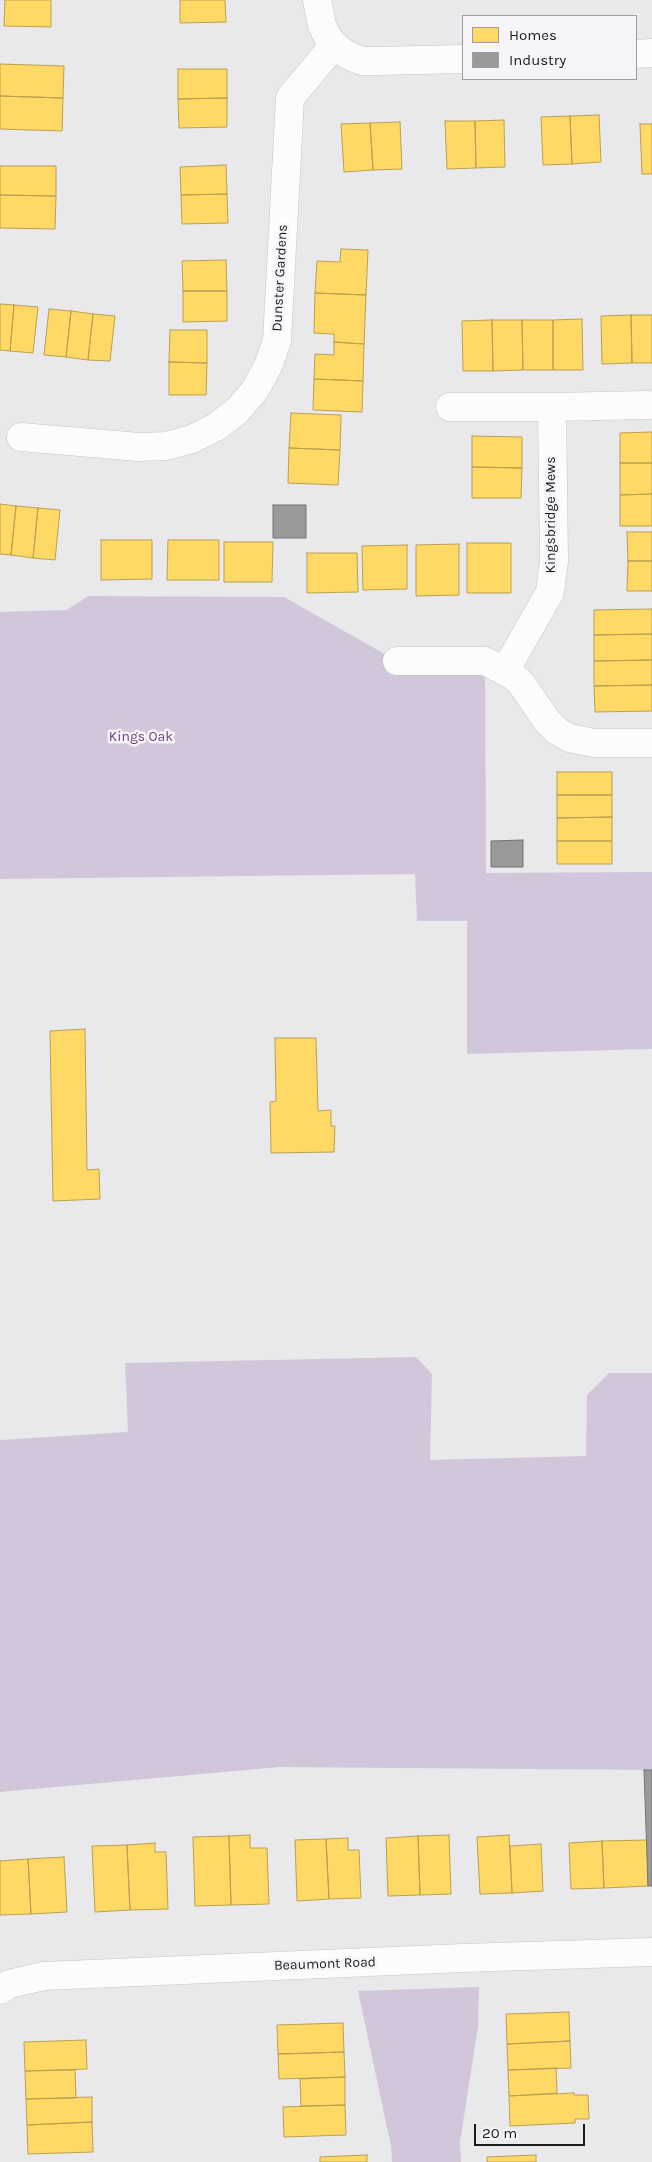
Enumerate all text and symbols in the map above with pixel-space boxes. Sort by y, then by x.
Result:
legend [462,15,637,80]
text: Homes [509,26,557,44]
text: Industry [509,51,566,69]
street label: Dunster Gardens [269,224,291,332]
street label: Kingsbridge Mews [543,456,559,574]
park label: Kings Oak [109,729,173,745]
street label: Beaumont Road [274,1954,376,1974]
scale bar [477,2114,588,2146]
text: 20 m [482,2124,517,2142]

